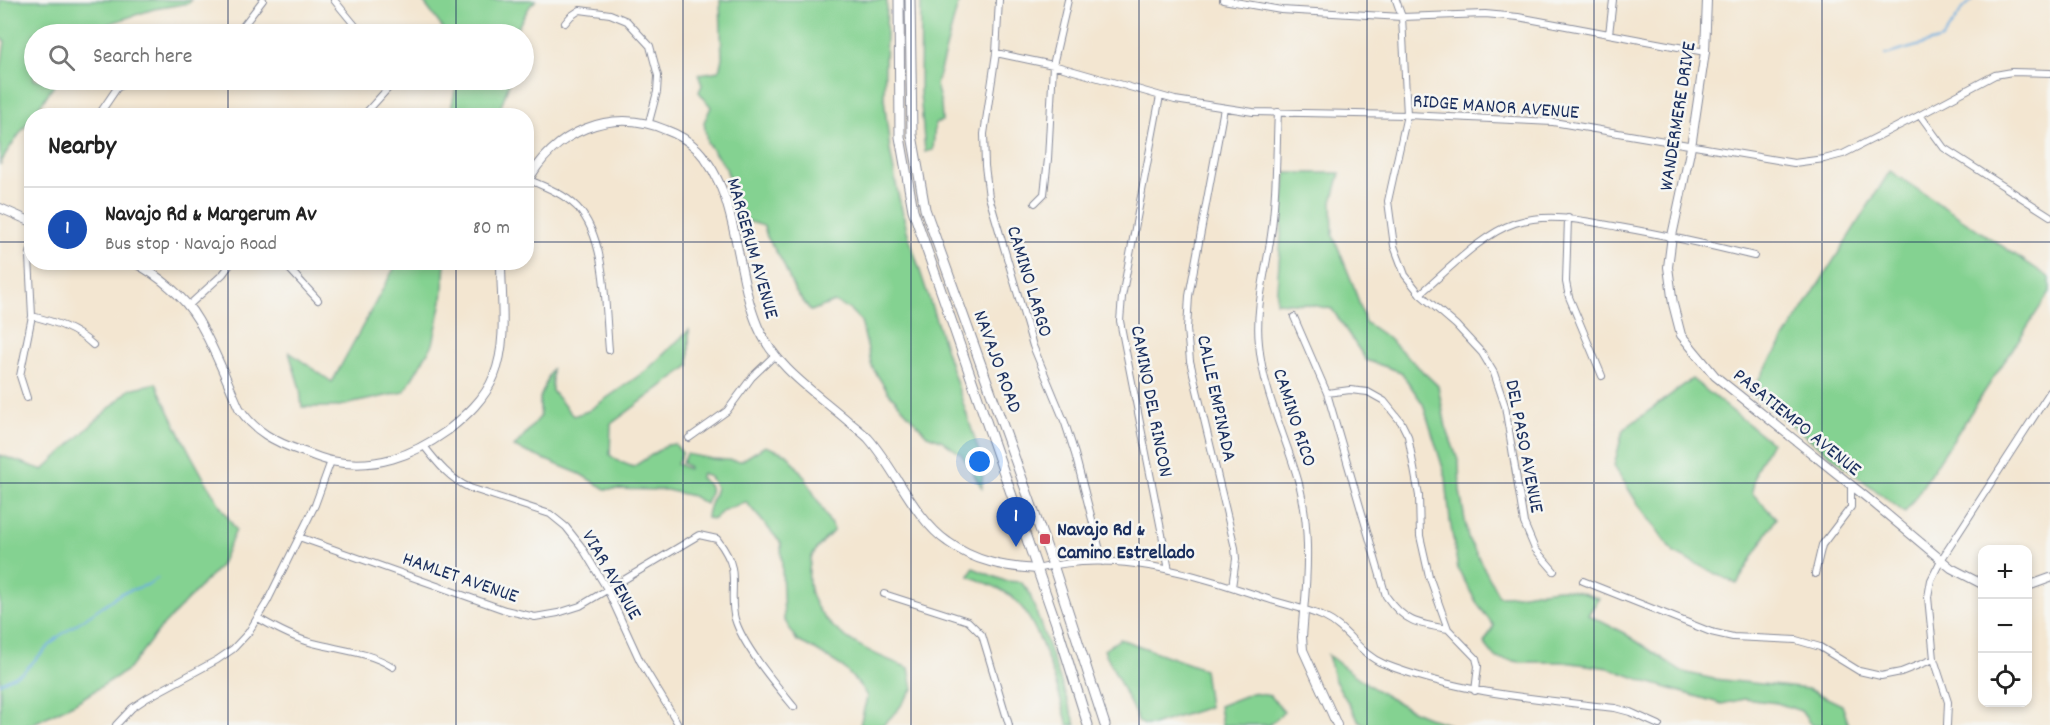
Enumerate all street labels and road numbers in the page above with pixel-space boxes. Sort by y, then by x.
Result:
street label: WANDERMERE DRIVE [1653,40,1705,193]
street label: RIDGE MANOR AVENUE [1412,88,1580,128]
street label: MARGERUM AVENUE [718,175,785,323]
street label: CAMINO LARGO [998,223,1058,341]
street label: NAVAJO ROAD [965,307,1028,417]
street label: CAMINO DEL RINCON [1122,323,1178,480]
street label: CALLE EMPINADA [1188,333,1242,465]
street label: PASATIEMPO AVENUE [1726,363,1866,484]
street label: CAMINO RICO [1264,365,1322,471]
street label: DEL PASO AVENUE [1496,378,1550,516]
street label: VIAR AVENUE [573,526,647,625]
street label: HAMLET AVENUE [398,546,522,612]

